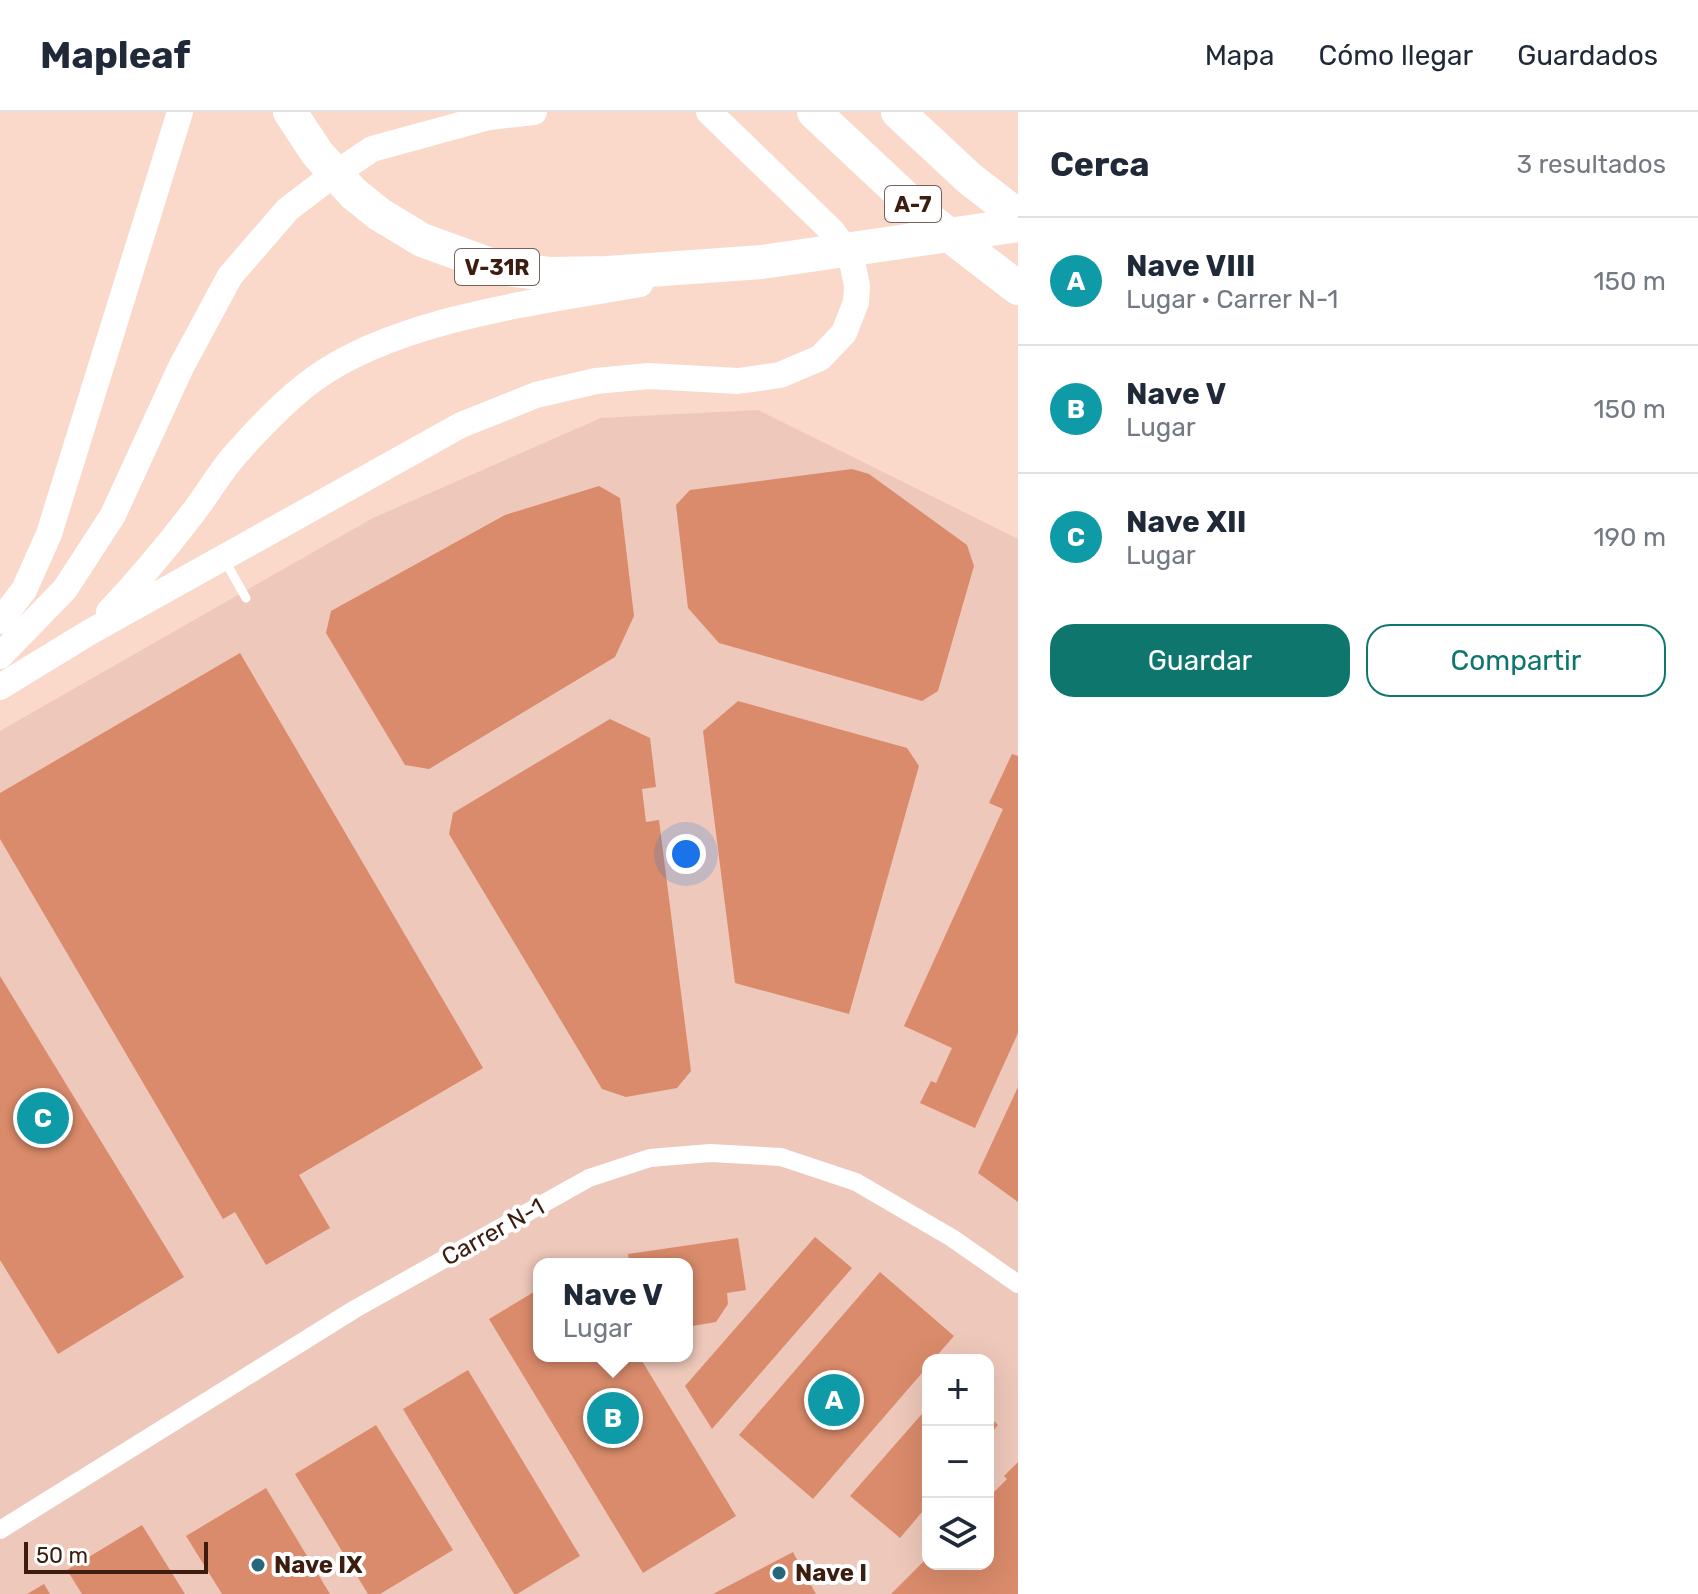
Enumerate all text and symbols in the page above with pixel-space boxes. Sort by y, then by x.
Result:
text: Mapleaf [40,32,190,78]
text: Mapa [1205,39,1274,72]
text: Cómo llegar [1318,39,1473,72]
text: Guardados [1517,39,1658,72]
text: Cerca [1050,144,1149,185]
text: 3 resultados [1516,149,1666,180]
road number: A-7 [885,186,941,222]
text: Nave VIII [1126,248,1255,284]
road number: V-31R [455,249,539,285]
text: A [1067,266,1085,297]
text: 150 m [1593,266,1666,297]
text: Lugar · Carrer N-1 [1126,284,1338,315]
text: Nave V [1126,376,1226,412]
text: B [1067,394,1085,425]
text: 150 m [1593,394,1666,425]
text: Lugar [1126,412,1196,443]
text: Nave XII [1126,504,1246,540]
text: C [1067,522,1085,553]
text: 190 m [1593,522,1666,553]
text: Lugar [1126,540,1196,571]
button: Guardar [1050,624,1350,697]
button: Compartir [1366,624,1666,697]
your location [666,834,706,874]
pin: C [17,1088,69,1148]
street label: Carrer N-1 [437,1192,549,1272]
popup [533,1258,693,1362]
text: Nave V [563,1277,663,1313]
text: Lugar [563,1313,632,1344]
map controls [922,1354,994,1570]
button: + [922,1354,994,1426]
pin: A [808,1370,860,1430]
pin: B [587,1388,639,1448]
button: − [922,1426,994,1498]
button: layers [922,1498,994,1570]
scale bar [24,1538,208,1574]
text: 50 m [36,1542,88,1569]
place label: Nave IX [274,1551,363,1579]
marker: Nave IX [249,1556,267,1574]
place label: Nave I [795,1559,867,1587]
marker: Nave I [770,1564,788,1582]

